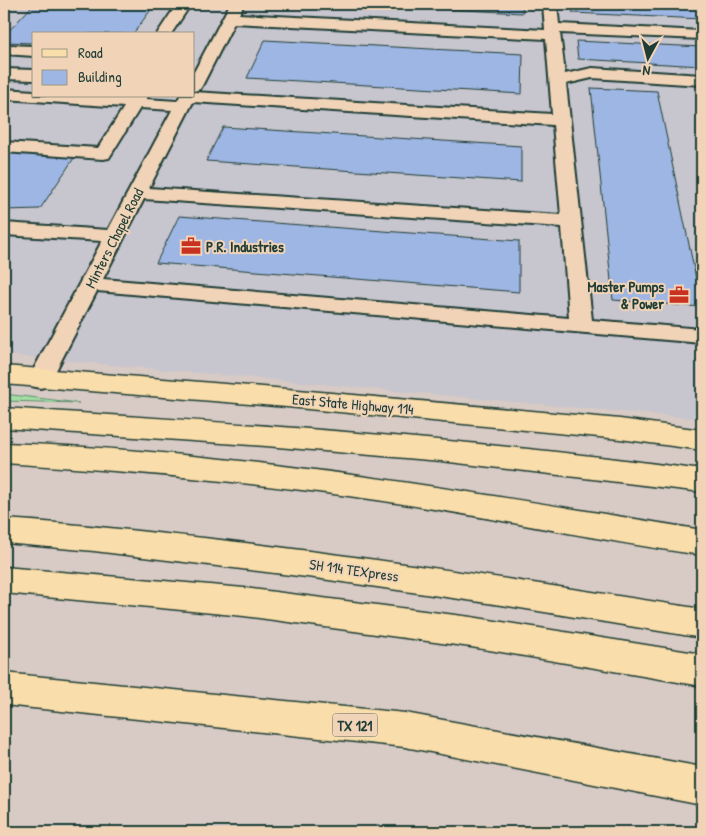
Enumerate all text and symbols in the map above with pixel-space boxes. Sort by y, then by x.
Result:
legend [32,32,195,98]
north arrow [624,32,674,82]
text: Road [78,42,103,63]
text: N [641,61,651,81]
text: Building [78,66,122,87]
street label: Minters Chapel Road [80,184,148,292]
office icon: P.R. Industries [180,235,202,257]
place label: P.R. Industries [206,236,284,257]
place label: Master Pumps & Power [587,276,664,314]
office icon: Master Pumps & Power [668,284,690,306]
street label: East State Highway 114 [291,388,415,420]
street label: SH 114 TEXpress [308,553,400,587]
road number: TX 121 [332,714,378,736]

